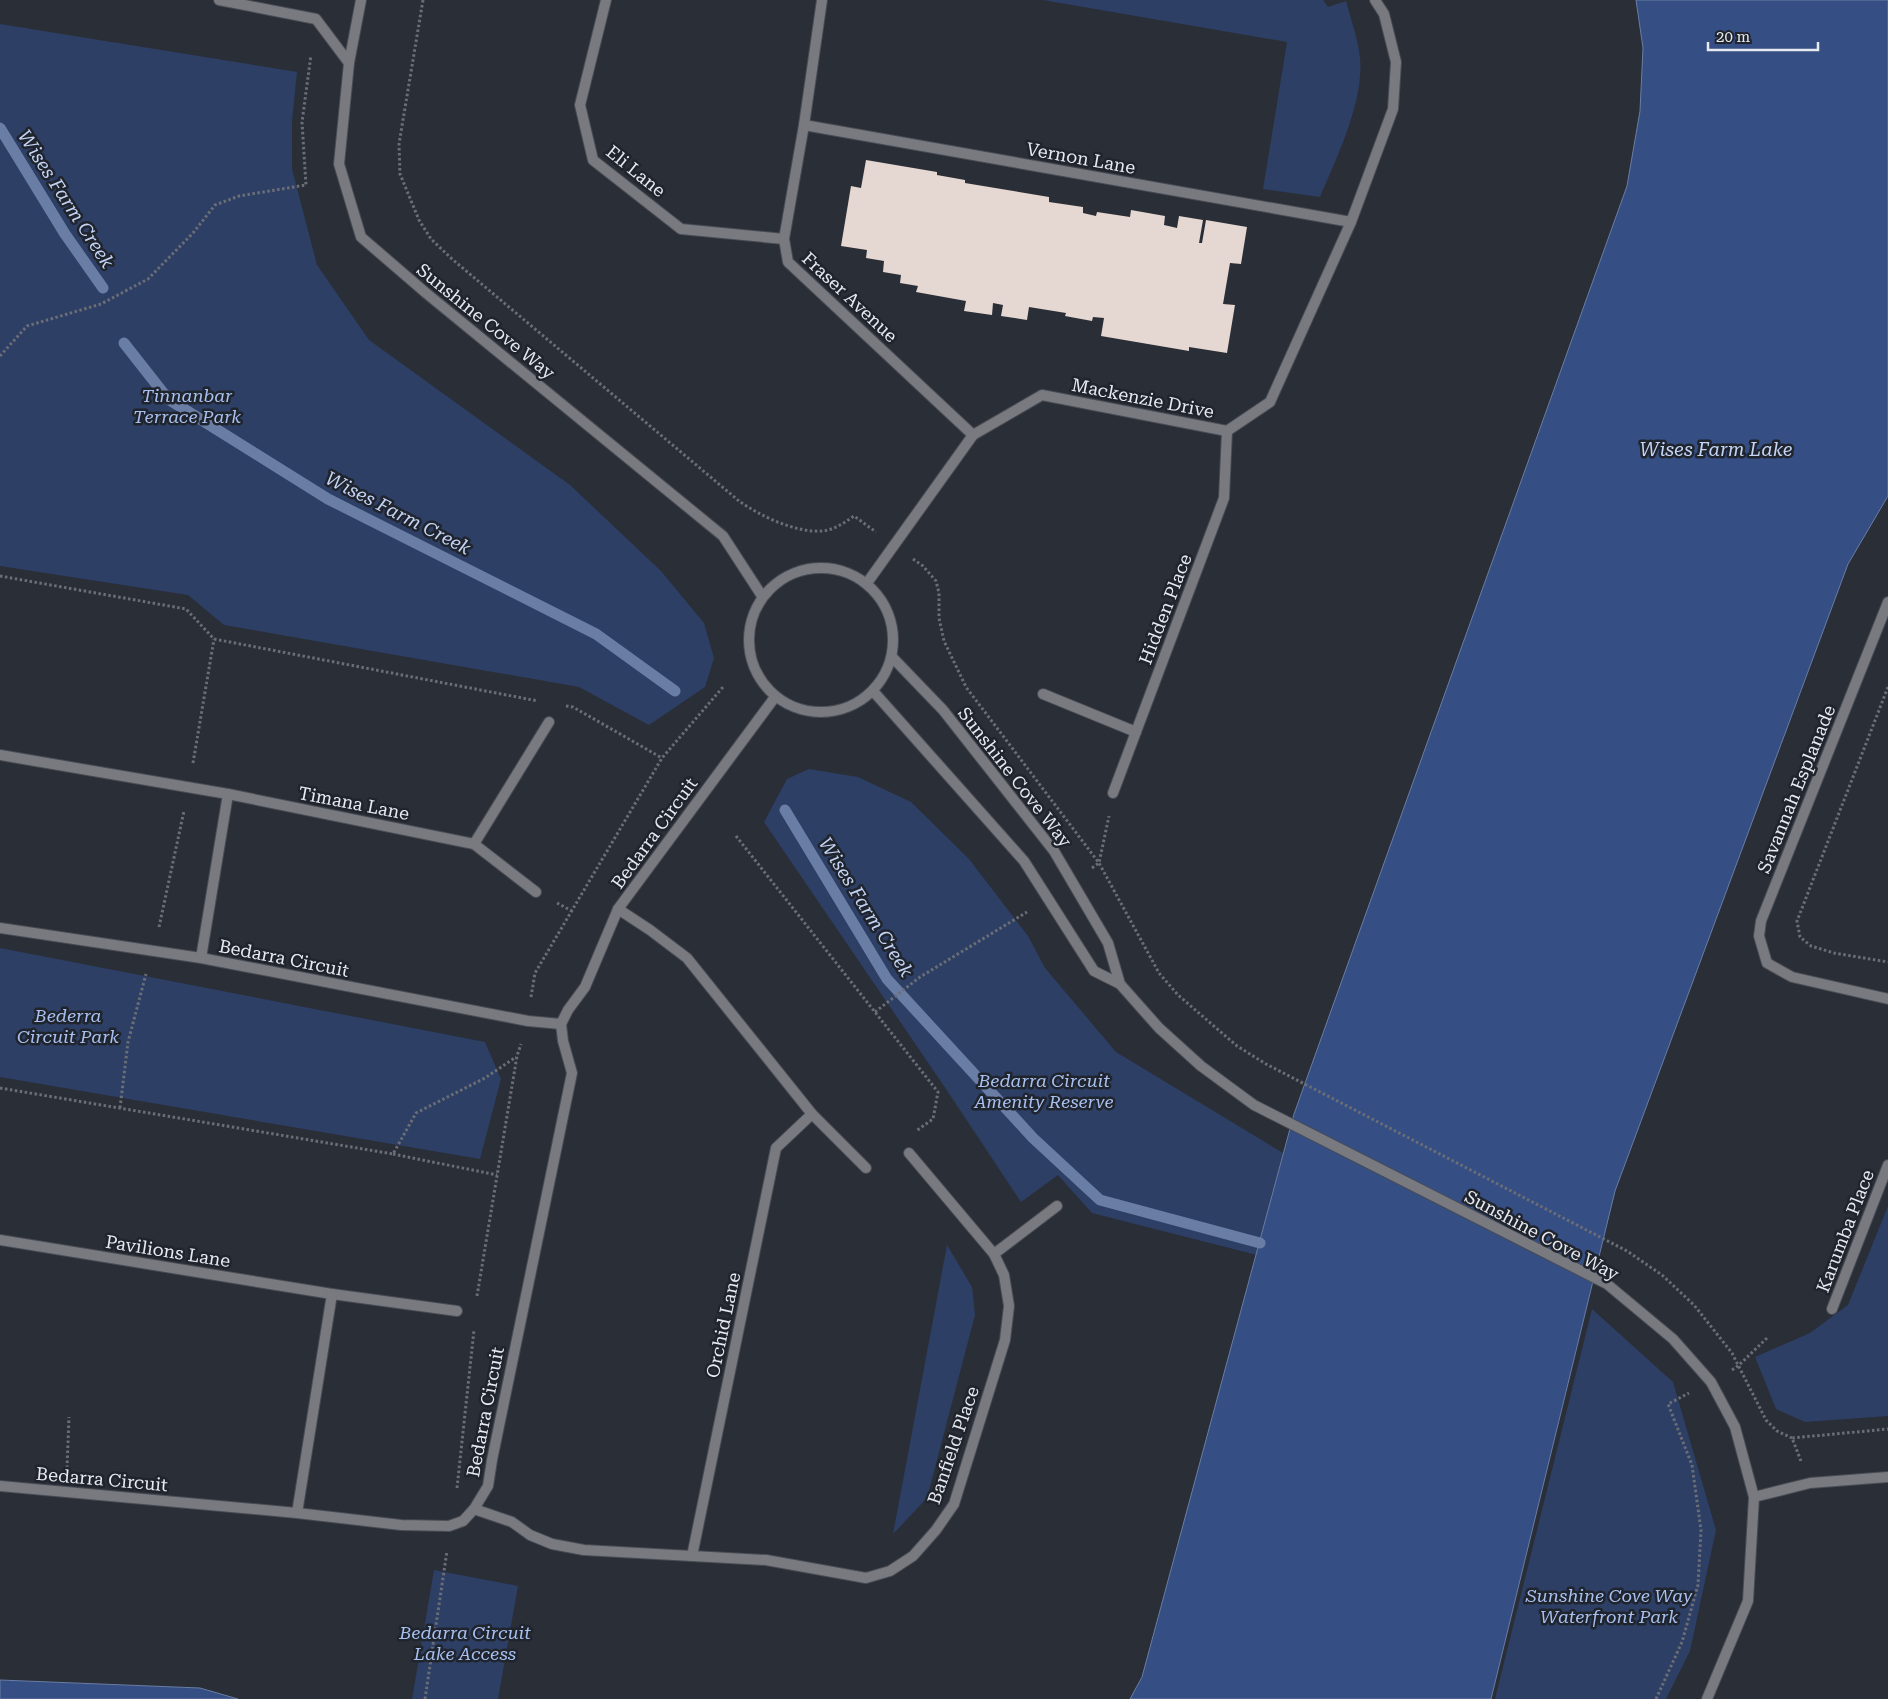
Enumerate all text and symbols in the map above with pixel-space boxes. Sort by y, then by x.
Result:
scale bar [1708,20,1818,52]
text: 20 m [1716,28,1751,46]
water label: Wises Farm Creek [13,126,120,273]
street label: Vernon Lane [1025,138,1137,178]
street label: Eli Lane [602,141,670,201]
street label: Fraser Avenue [798,248,902,347]
street label: Sunshine Cove Way [413,259,560,383]
street label: Mackenzie Drive [1070,374,1216,422]
park label: Tinnanbar Terrace Park [133,385,241,427]
water label: Wises Farm Lake [1640,438,1793,461]
water label: Wises Farm Creek [321,466,475,560]
street label: Hidden Place [1134,551,1196,667]
street label: Savannah Esplanade [1753,702,1839,876]
street label: Sunshine Cove Way [954,703,1076,851]
street label: Bedarra Circuit [607,773,701,893]
street label: Timana Lane [297,782,411,824]
water label: Wises Farm Creek [814,833,919,982]
street label: Bedarra Circuit [217,935,351,981]
park label: Bederra Circuit Park [17,1005,119,1047]
park label: Bedarra Circuit Amenity Reserve [973,1070,1114,1112]
street label: Karumba Place [1812,1167,1878,1295]
street label: Sunshine Cove Way [1461,1185,1623,1285]
street label: Pavilions Lane [104,1231,232,1271]
street label: Orchid Lane [702,1270,744,1380]
street label: Bedarra Circuit [462,1345,508,1479]
street label: Banfield Place [923,1383,983,1507]
street label: Bedarra Circuit [35,1463,169,1495]
park label: Sunshine Cove Way Waterfront Park [1525,1585,1693,1627]
park label: Bedarra Circuit Lake Access [398,1622,531,1664]

